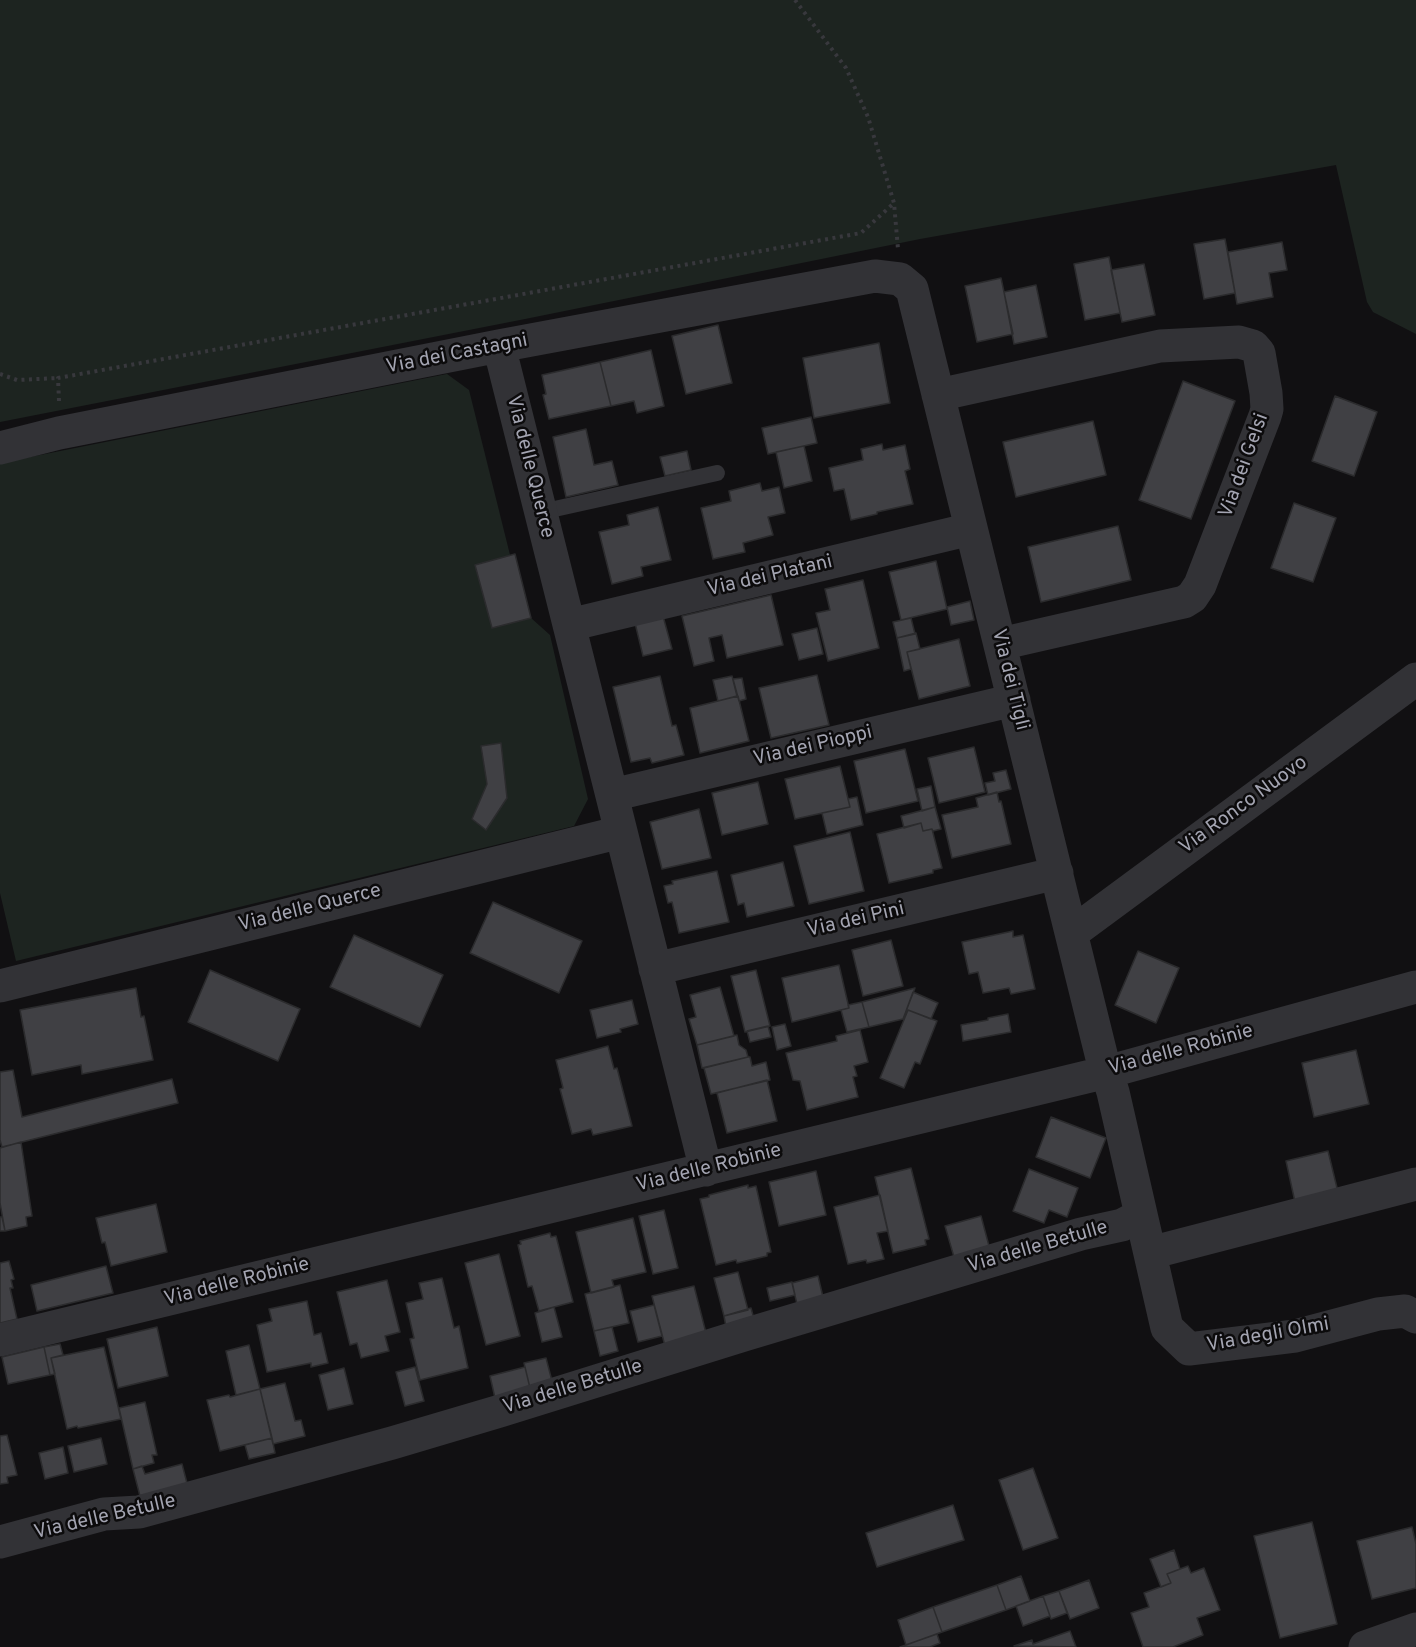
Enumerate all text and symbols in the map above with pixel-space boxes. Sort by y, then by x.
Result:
street label: Via dei Castagni [384,330,530,380]
street label: Via delle Querce [500,393,558,541]
street label: Via dei Gelsi [1215,411,1275,521]
street label: Via dei Platani [705,551,835,603]
street label: Via dei Tigli [985,627,1033,733]
street label: Via dei Pioppi [751,722,875,772]
street label: Via Ronco Nuovo [1175,751,1313,861]
street label: Via delle Querce [236,880,384,938]
street label: Via dei Pini [805,898,907,944]
street label: Via delle Robinie [1106,1020,1256,1082]
street label: Via delle Robinie [634,1139,784,1199]
street label: Via delle Betulle [965,1217,1111,1279]
street label: Via delle Robinie [162,1253,312,1313]
street label: Via degli Olmi [1205,1313,1331,1359]
street label: Via delle Betulle [500,1355,646,1421]
street label: Via delle Betulle [32,1490,178,1546]

